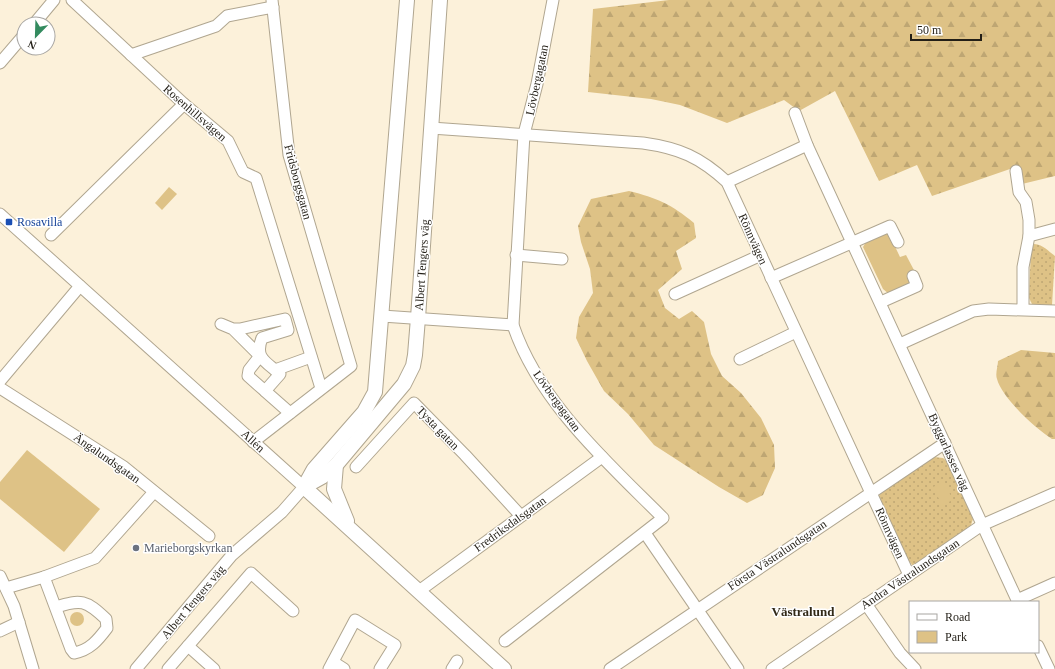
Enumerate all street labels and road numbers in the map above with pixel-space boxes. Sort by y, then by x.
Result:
street label: Lövbergagatan [523,43,551,117]
street label: Rosenhillsvägen [160,82,230,144]
street label: Fridsborgsgatan [281,143,315,221]
street label: Rönnvägen [735,211,771,267]
street label: Albert Tengers väg [412,219,432,311]
street label: Lövbergagatan [530,368,584,434]
street label: Tysta gatan [414,403,462,453]
street label: Byggarlasses väg [926,411,972,493]
street label: Allén [238,427,268,455]
street label: Ängalundsgatan [71,430,143,486]
street label: Fredriksdalsgatan [471,493,549,555]
street label: Rönnvägen [872,505,908,561]
street label: Första Västralundsgatan [725,517,829,593]
street label: Andra Västralundsgatan [858,536,962,612]
street label: Albert Tengers väg [158,562,228,642]

